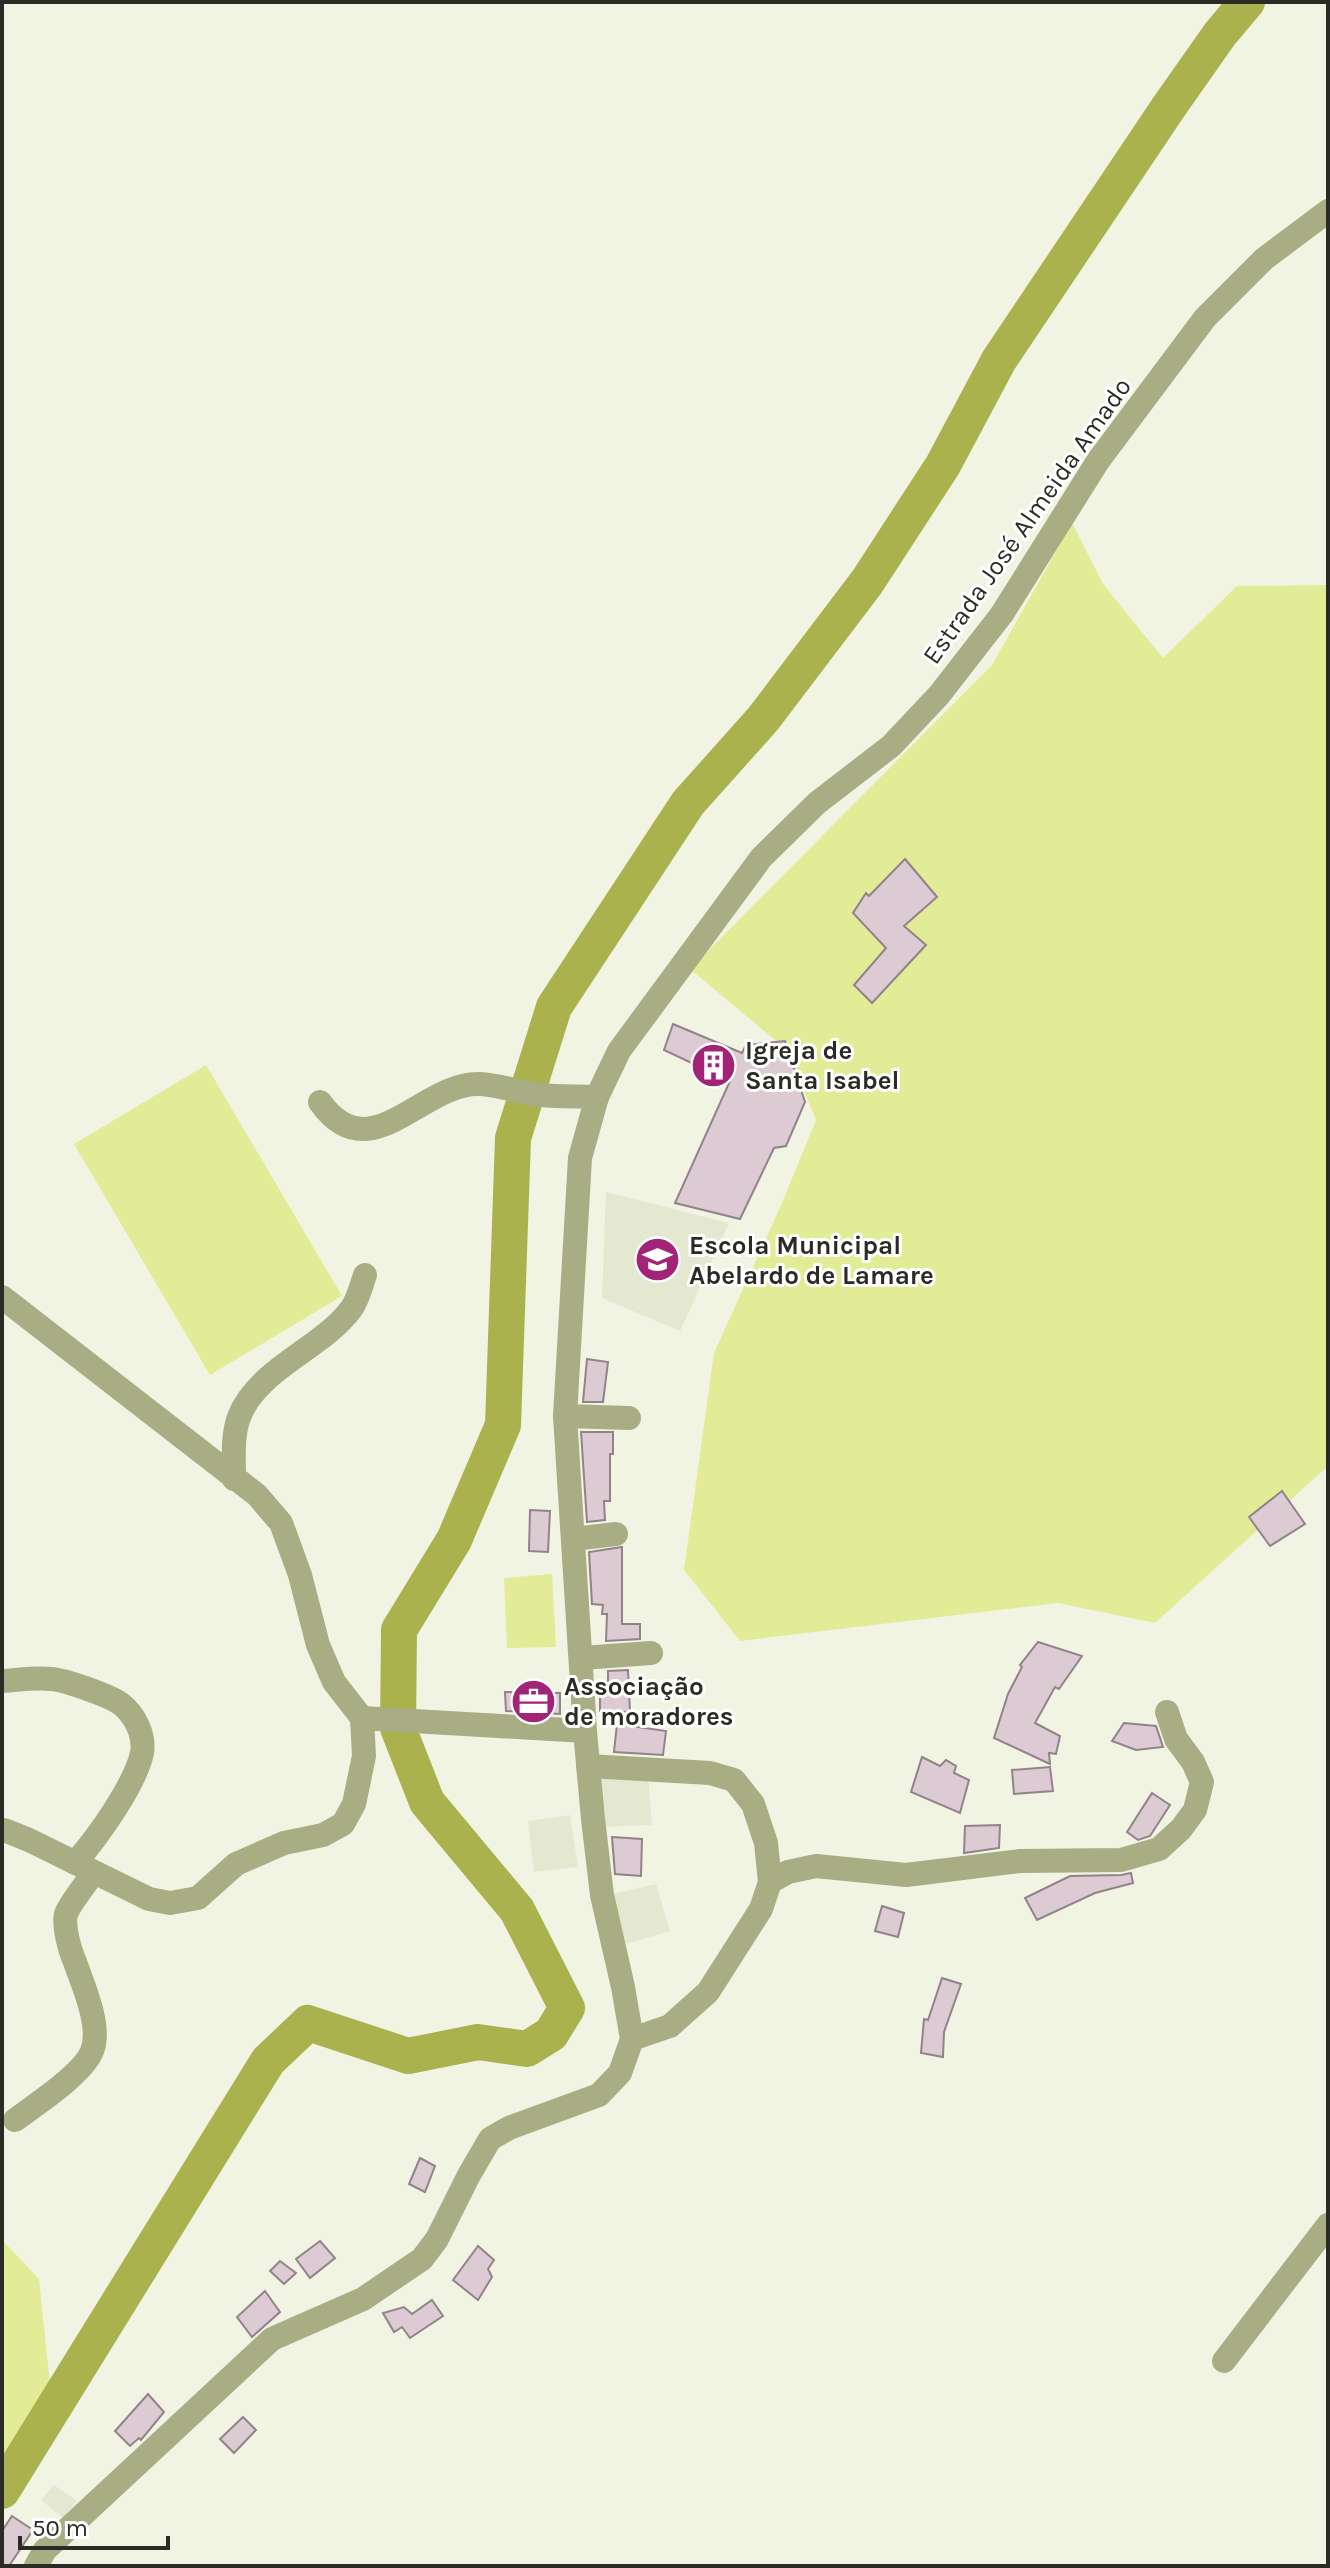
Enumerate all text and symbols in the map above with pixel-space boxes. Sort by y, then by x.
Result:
street label: Estrada José Almeida Amado [916,372,1138,670]
place label: Igreja de Santa Isabel [745,1035,900,1096]
building icon: Igreja de Santa Isabel [690,1041,738,1089]
place label: Escola Municipal Abelardo de Lamare [689,1230,934,1291]
school or university icon: Escola Municipal Abelardo de Lamare [634,1236,682,1284]
place label: Associação de moradores [564,1671,734,1732]
office icon: Associação de moradores [509,1677,557,1725]
scale bar [20,2500,168,2550]
text: 50 m [32,2514,88,2542]

